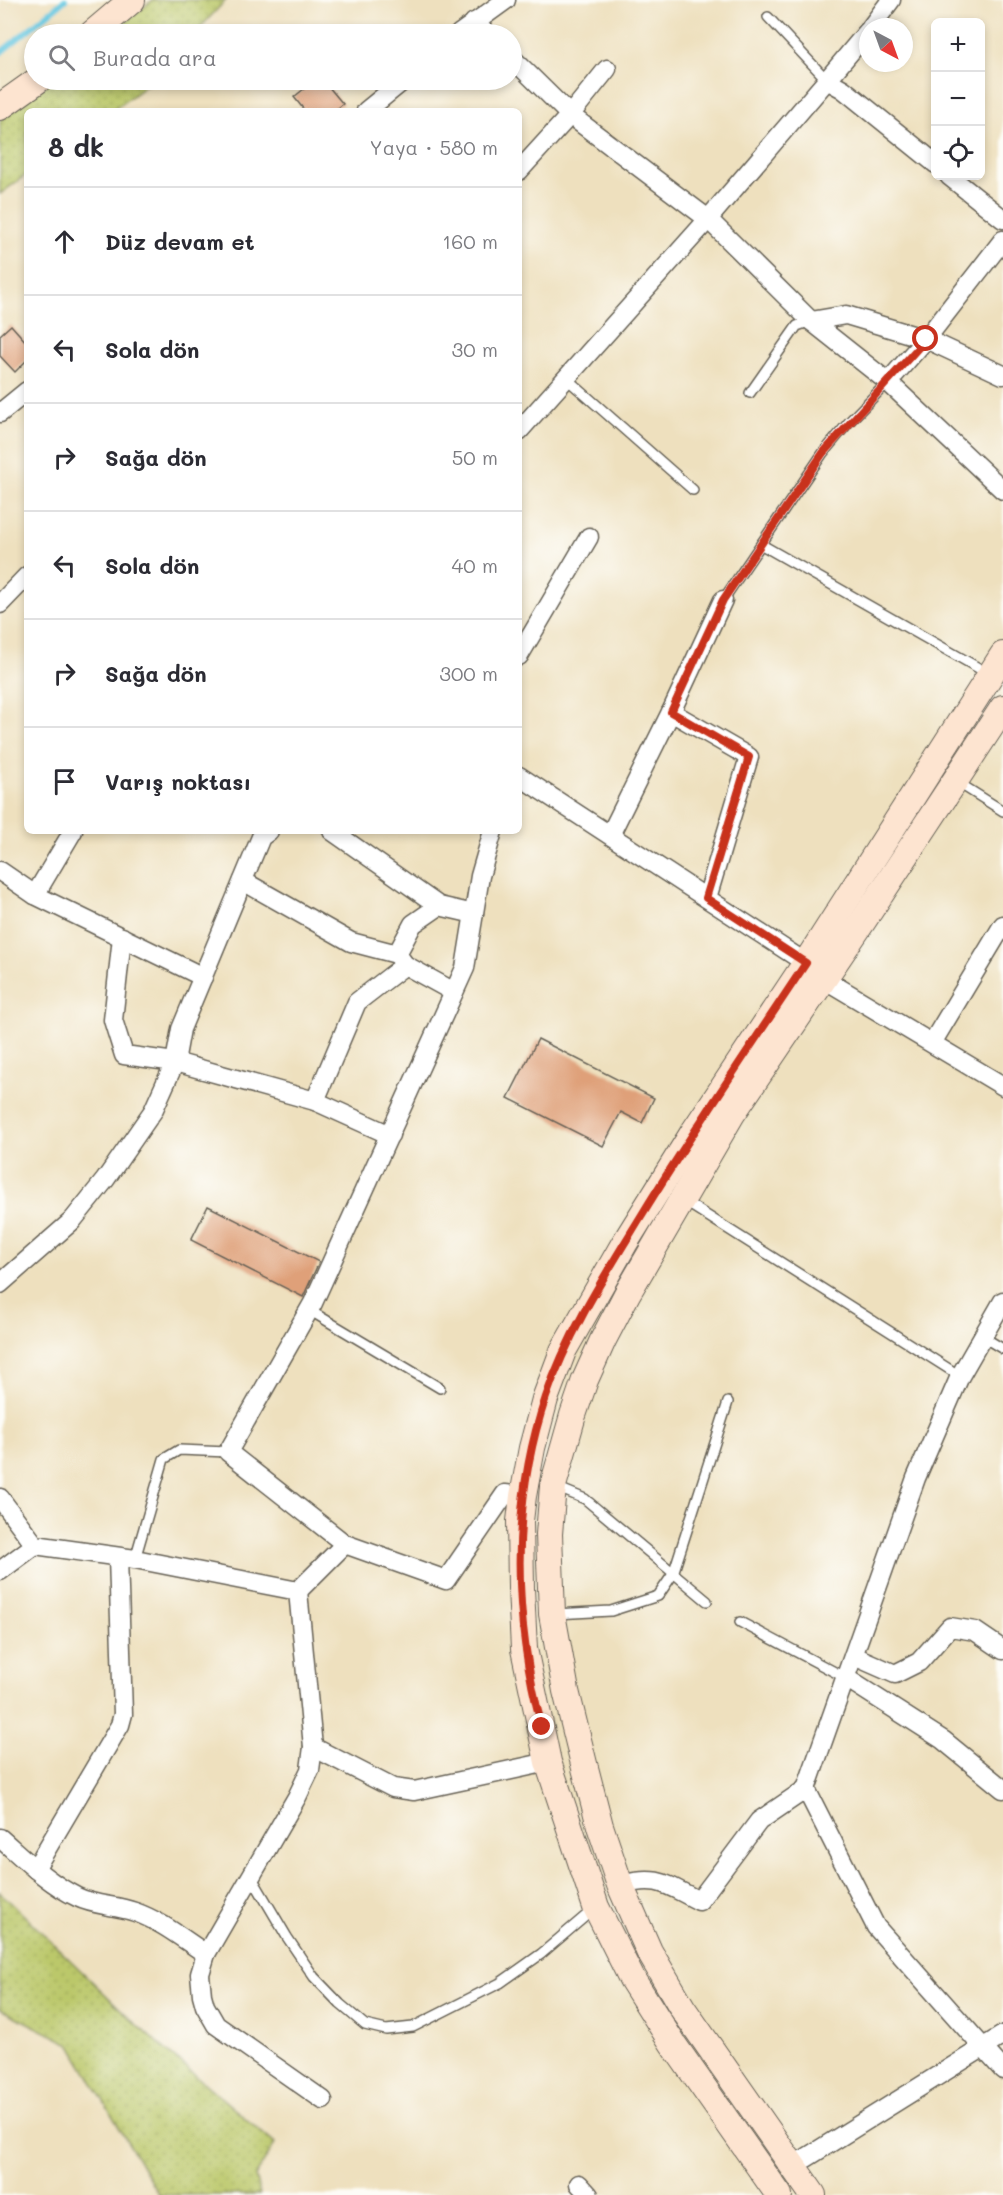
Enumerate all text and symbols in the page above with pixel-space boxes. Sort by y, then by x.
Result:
north arrow [859,18,913,72]
map controls [931,18,985,180]
button: + [931,18,985,72]
search box [24,24,522,90]
icon: search [45,41,78,74]
text: Burada ara [93,43,217,72]
button: − [931,72,985,126]
button: locate [931,126,985,180]
text: 8 dk [48,130,104,164]
text: Yaya · 580 m [370,134,498,160]
icon: ahead [48,225,81,258]
text: Düz devam et [105,227,254,256]
text: 160 m [442,228,498,254]
route start [912,325,938,351]
icon: left [48,333,81,366]
text: Sola dön [105,335,199,364]
text: 30 m [452,336,498,362]
icon: right [48,441,81,474]
text: Sağa dön [105,443,207,472]
text: 50 m [452,444,498,470]
icon: left [48,549,81,582]
text: Sola dön [105,551,199,580]
text: 40 m [452,552,498,578]
icon: right [48,657,81,690]
text: Sağa dön [105,659,207,688]
text: 300 m [439,660,498,686]
icon: arrive [48,765,81,798]
text: Varış noktası [105,767,251,796]
route end [528,1713,554,1739]

